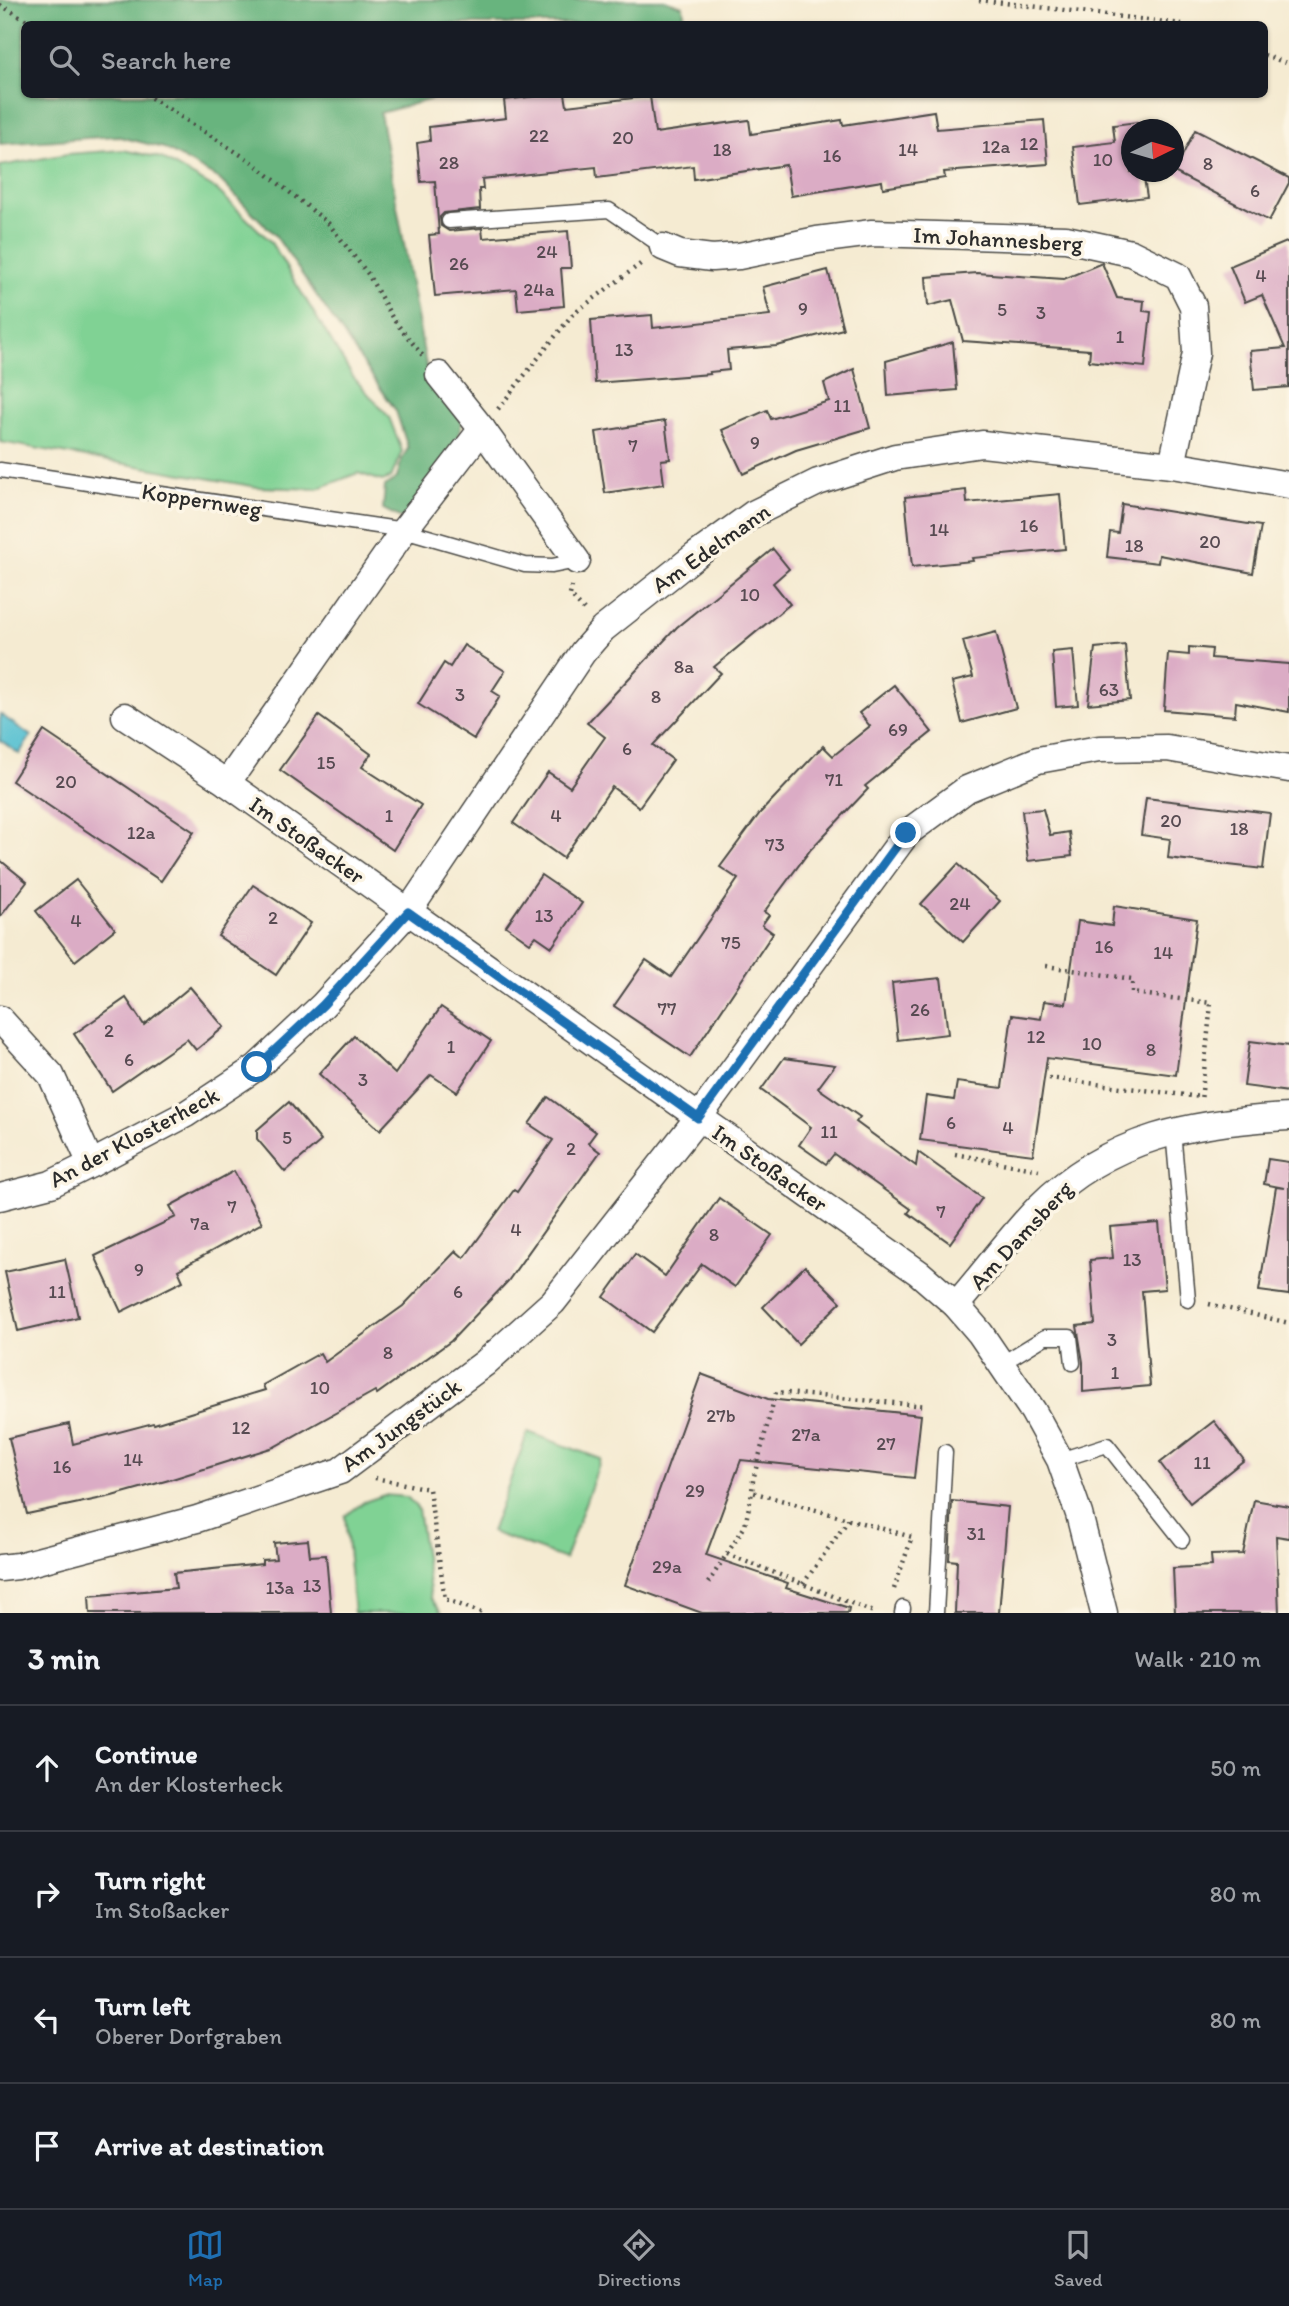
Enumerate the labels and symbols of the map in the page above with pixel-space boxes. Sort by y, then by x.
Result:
north arrow [1121,119,1184,182]
house number: 22 [529,124,549,147]
house number: 20 [612,126,634,149]
house number: 12 [1020,132,1038,155]
house number: 12a [982,135,1010,158]
house number: 18 [712,138,732,161]
house number: 14 [898,138,918,161]
house number: 16 [823,144,841,167]
house number: 10 [1093,148,1113,171]
house number: 28 [439,151,459,174]
house number: 8 [1203,152,1213,175]
house number: 6 [1250,179,1260,202]
street label: Im Johannesberg [912,221,1084,257]
house number: 24 [536,240,558,263]
house number: 26 [449,252,469,275]
house number: 4 [1255,264,1267,287]
house number: 24a [523,278,555,301]
house number: 9 [798,297,808,320]
house number: 5 [997,298,1007,321]
house number: 3 [1036,301,1046,324]
house number: 1 [1116,325,1125,348]
house number: 13 [614,338,634,361]
house number: 11 [833,394,851,417]
house number: 9 [750,431,760,454]
house number: 7 [628,434,638,457]
street label: Koppernweg [140,477,264,523]
street label: Am Edelmann [646,497,776,599]
house number: 16 [1020,514,1038,537]
house number: 14 [929,518,949,541]
house number: 20 [1199,530,1221,553]
house number: 18 [1124,534,1144,557]
house number: 10 [740,583,760,606]
house number: 8a [674,655,694,678]
house number: 63 [1099,678,1119,701]
house number: 3 [455,683,465,706]
house number: 8 [651,685,661,708]
house number: 69 [888,718,908,741]
house number: 6 [622,737,632,760]
house number: 15 [317,751,335,774]
house number: 71 [825,768,843,791]
house number: 20 [55,770,77,793]
street label: Im Stoßacker [244,790,370,890]
house number: 1 [385,804,394,827]
house number: 4 [550,804,562,827]
house number: 20 [1160,809,1182,832]
route end [890,817,921,848]
house number: 18 [1229,817,1249,840]
house number: 12a [127,821,155,844]
house number: 73 [765,833,785,856]
house number: 24 [949,892,971,915]
house number: 13 [534,904,554,927]
house number: 2 [268,906,278,929]
house number: 4 [70,909,82,932]
house number: 75 [721,931,741,954]
house number: 16 [1095,935,1113,958]
house number: 14 [1153,941,1173,964]
house number: 77 [658,997,676,1020]
house number: 26 [910,998,930,1021]
house number: 2 [104,1019,114,1042]
house number: 12 [1027,1025,1045,1048]
house number: 10 [1082,1032,1102,1055]
house number: 1 [447,1035,456,1058]
house number: 8 [1146,1038,1156,1061]
house number: 6 [124,1048,134,1071]
route start [241,1051,272,1082]
house number: 3 [358,1068,368,1091]
street label: An der Klosterheck [44,1080,224,1193]
house number: 6 [946,1111,956,1134]
house number: 4 [1002,1116,1014,1139]
street label: Im Stoßacker [707,1118,833,1218]
house number: 11 [820,1120,838,1143]
house number: 5 [282,1126,292,1149]
house number: 2 [566,1137,576,1160]
street label: Am Damsberg [963,1175,1079,1295]
house number: 7 [227,1195,237,1218]
house number: 7 [936,1200,946,1223]
house number: 7a [190,1212,210,1235]
house number: 4 [510,1218,522,1241]
house number: 8 [709,1223,719,1246]
house number: 13 [1122,1248,1142,1271]
house number: 9 [134,1258,144,1281]
house number: 11 [48,1280,66,1303]
house number: 6 [453,1280,463,1303]
house number: 3 [1107,1328,1117,1351]
house number: 8 [383,1341,393,1364]
house number: 1 [1111,1361,1120,1384]
street label: Am Jungstück [336,1372,466,1478]
house number: 10 [310,1376,330,1399]
house number: 27b [706,1404,736,1427]
house number: 12 [232,1416,250,1439]
house number: 27a [791,1423,821,1446]
house number: 27 [876,1432,896,1455]
house number: 14 [123,1448,143,1471]
house number: 11 [1193,1451,1211,1474]
house number: 16 [53,1455,71,1478]
house number: 29 [685,1479,705,1502]
house number: 31 [966,1522,986,1545]
house number: 29a [652,1555,682,1578]
house number: 13 [302,1574,322,1597]
house number: 13a [265,1576,295,1599]

